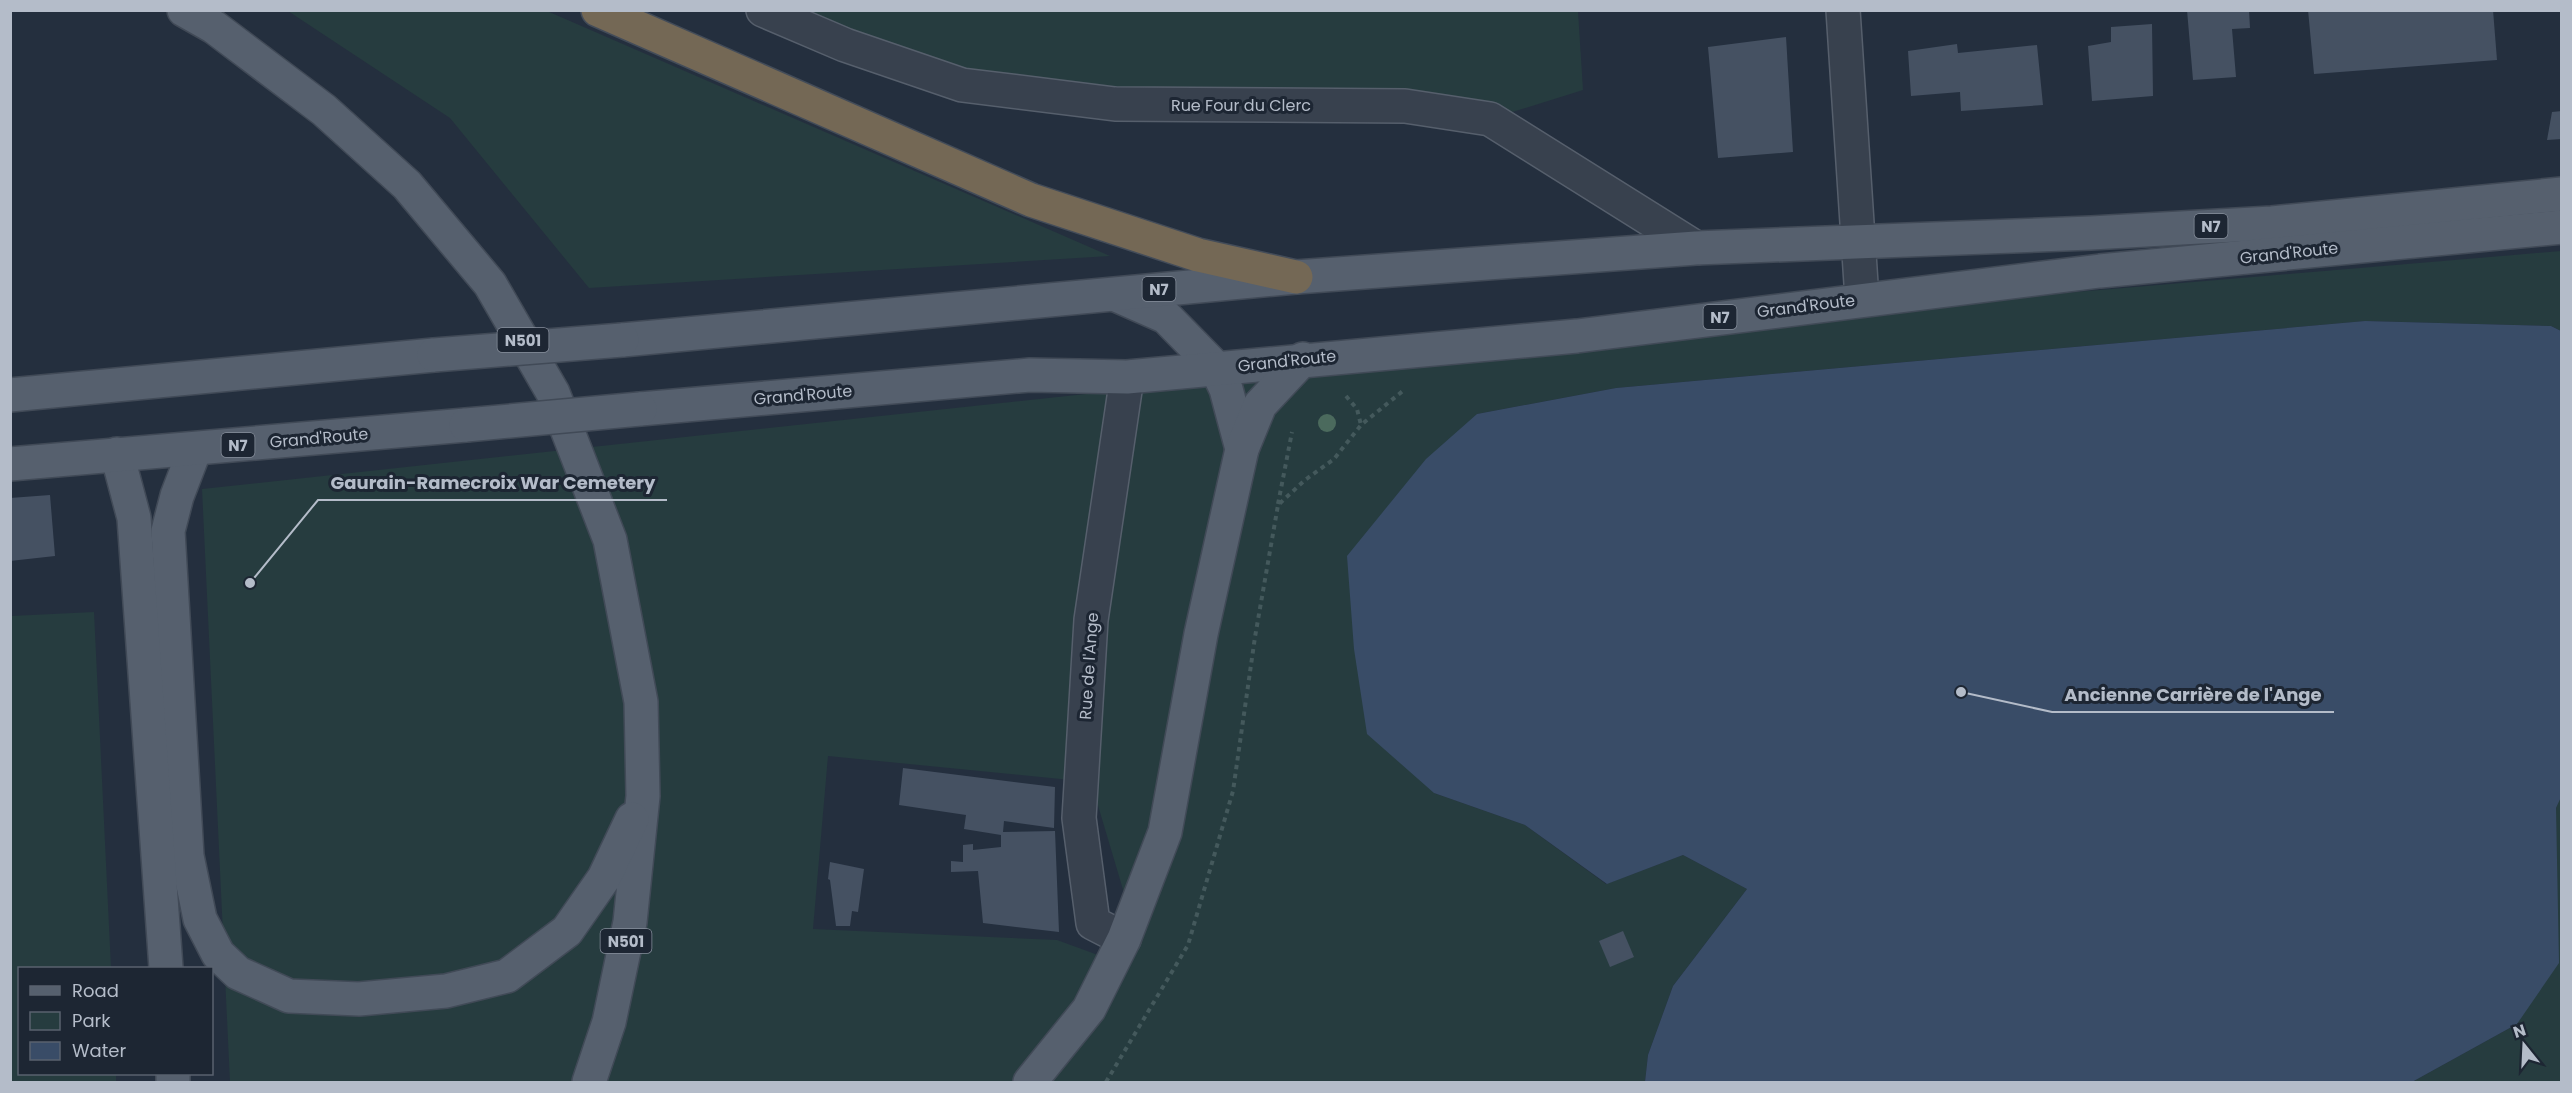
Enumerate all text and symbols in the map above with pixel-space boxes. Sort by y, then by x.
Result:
street label: Rue Four du Clerc [1171,94,1311,117]
road number: N7 [2194,214,2228,238]
street label: Grand'Route [2239,236,2339,270]
road number: N7 [1142,277,1176,301]
street label: Grand'Route [1756,289,1856,323]
road number: N7 [1704,305,1736,329]
road number: N501 [498,328,548,352]
street label: Grand'Route [1237,344,1337,378]
street label: Grand'Route [753,379,853,411]
street label: Grand'Route [269,422,369,454]
road number: N7 [222,433,254,457]
callout: Gaurain-Ramecroix War Cemetery [318,464,667,500]
text: Gaurain-Ramecroix War Cemetery [331,470,656,495]
street label: Rue de l'Ange [1074,612,1104,720]
callout: Ancienne Carrière de l'Ange [2052,676,2334,712]
text: Ancienne Carrière de l'Ange [2064,682,2322,707]
road number: N501 [600,929,652,953]
legend [18,967,213,1075]
text: Road [72,978,119,1003]
text: Park [72,1008,111,1033]
north arrow [2494,1015,2554,1075]
text: N [2510,1018,2529,1044]
text: Water [72,1038,126,1063]

